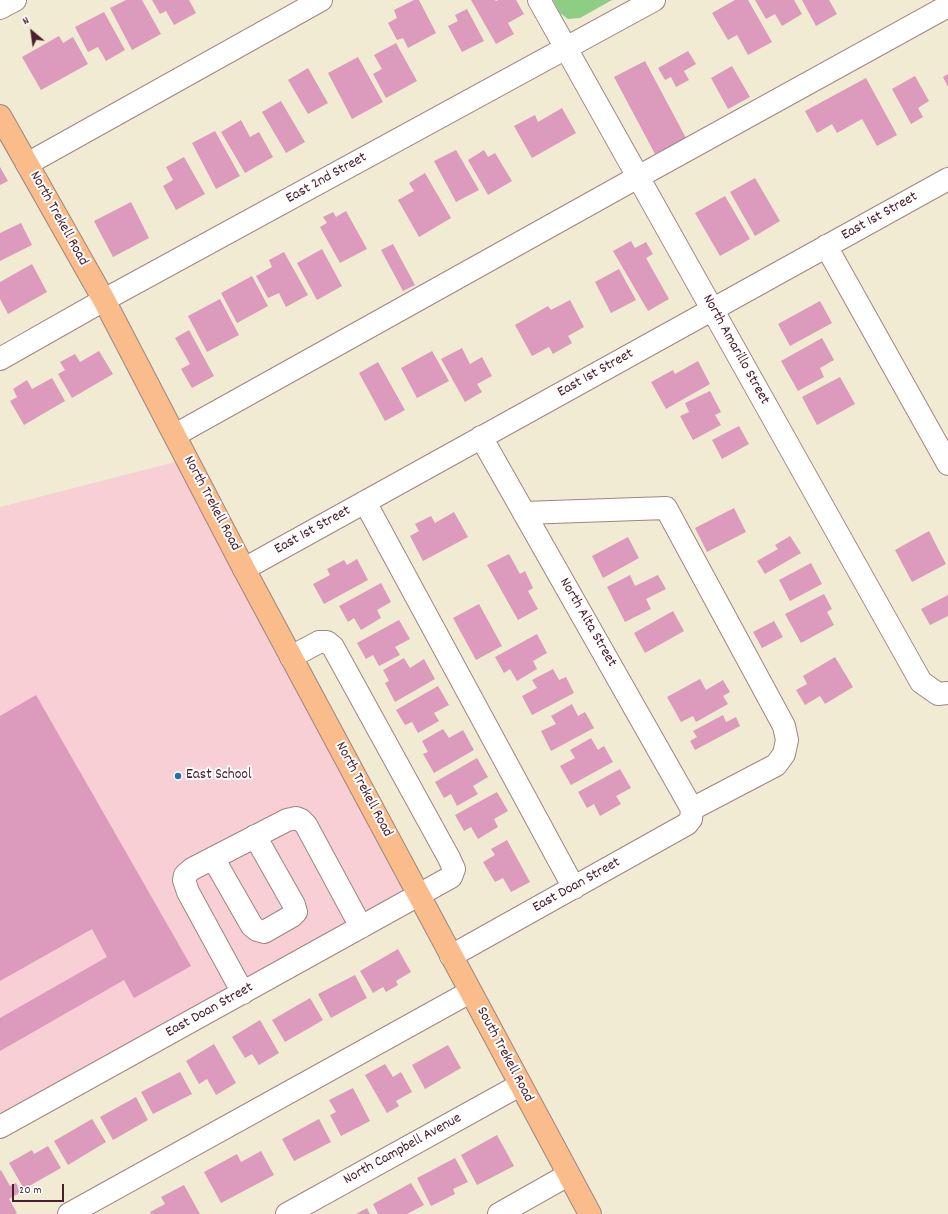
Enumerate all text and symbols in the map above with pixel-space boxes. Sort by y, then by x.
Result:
north arrow [12,12,52,52]
text: N [20,13,32,30]
street label: East 2nd Street [283,149,371,209]
street label: North Trekell Road [25,169,91,269]
street label: East 1st Street [839,189,921,245]
street label: North Amarillo Street [697,292,773,408]
street label: East 1st Street [555,346,637,402]
street label: North Trekell Road [178,453,244,555]
street label: East 1st Street [272,503,354,559]
street label: North Alta Street [554,575,620,671]
street label: North Trekell Road [330,739,396,841]
place label: East School [186,767,252,785]
marker: East School [173,771,183,781]
street label: East Doan Street [530,855,624,917]
street label: East Doan Street [163,980,257,1042]
street label: South Trekell Road [471,1004,537,1106]
street label: North Campbell Avenue [341,1110,465,1190]
scale bar [14,1176,66,1202]
text: 20 m [19,1182,42,1199]

